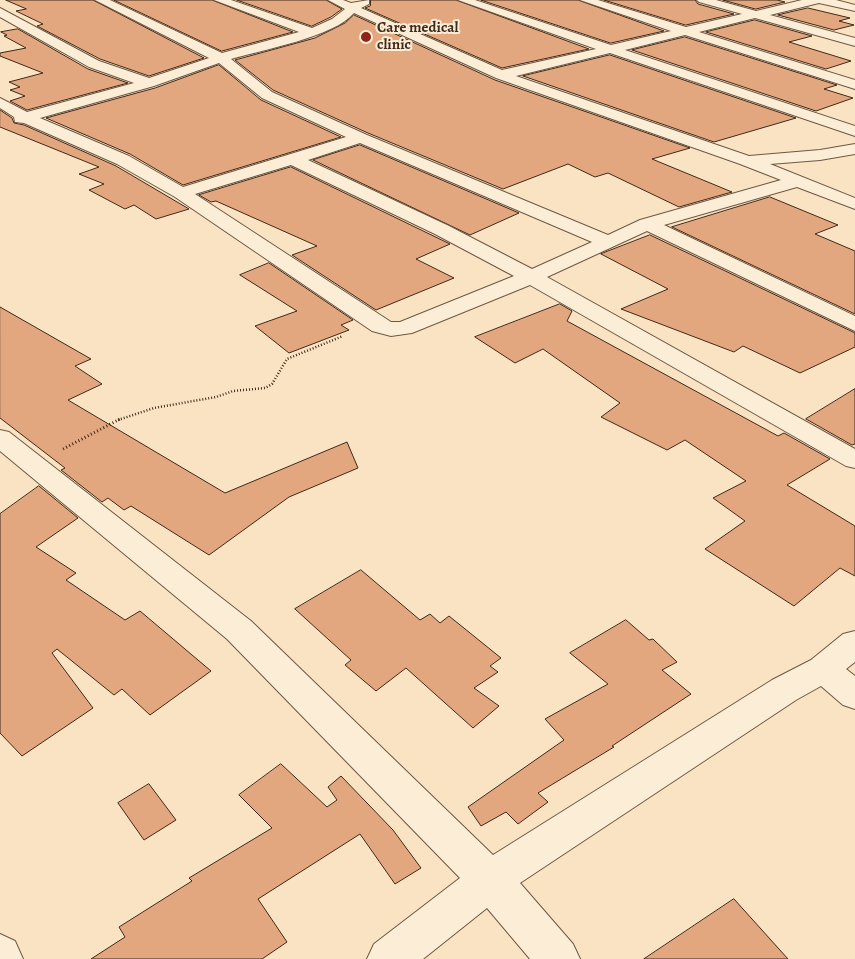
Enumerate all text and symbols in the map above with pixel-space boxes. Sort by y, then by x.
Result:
place label: Care medical clinic [377,19,458,54]
marker: Care medical clinic [359,30,373,44]

